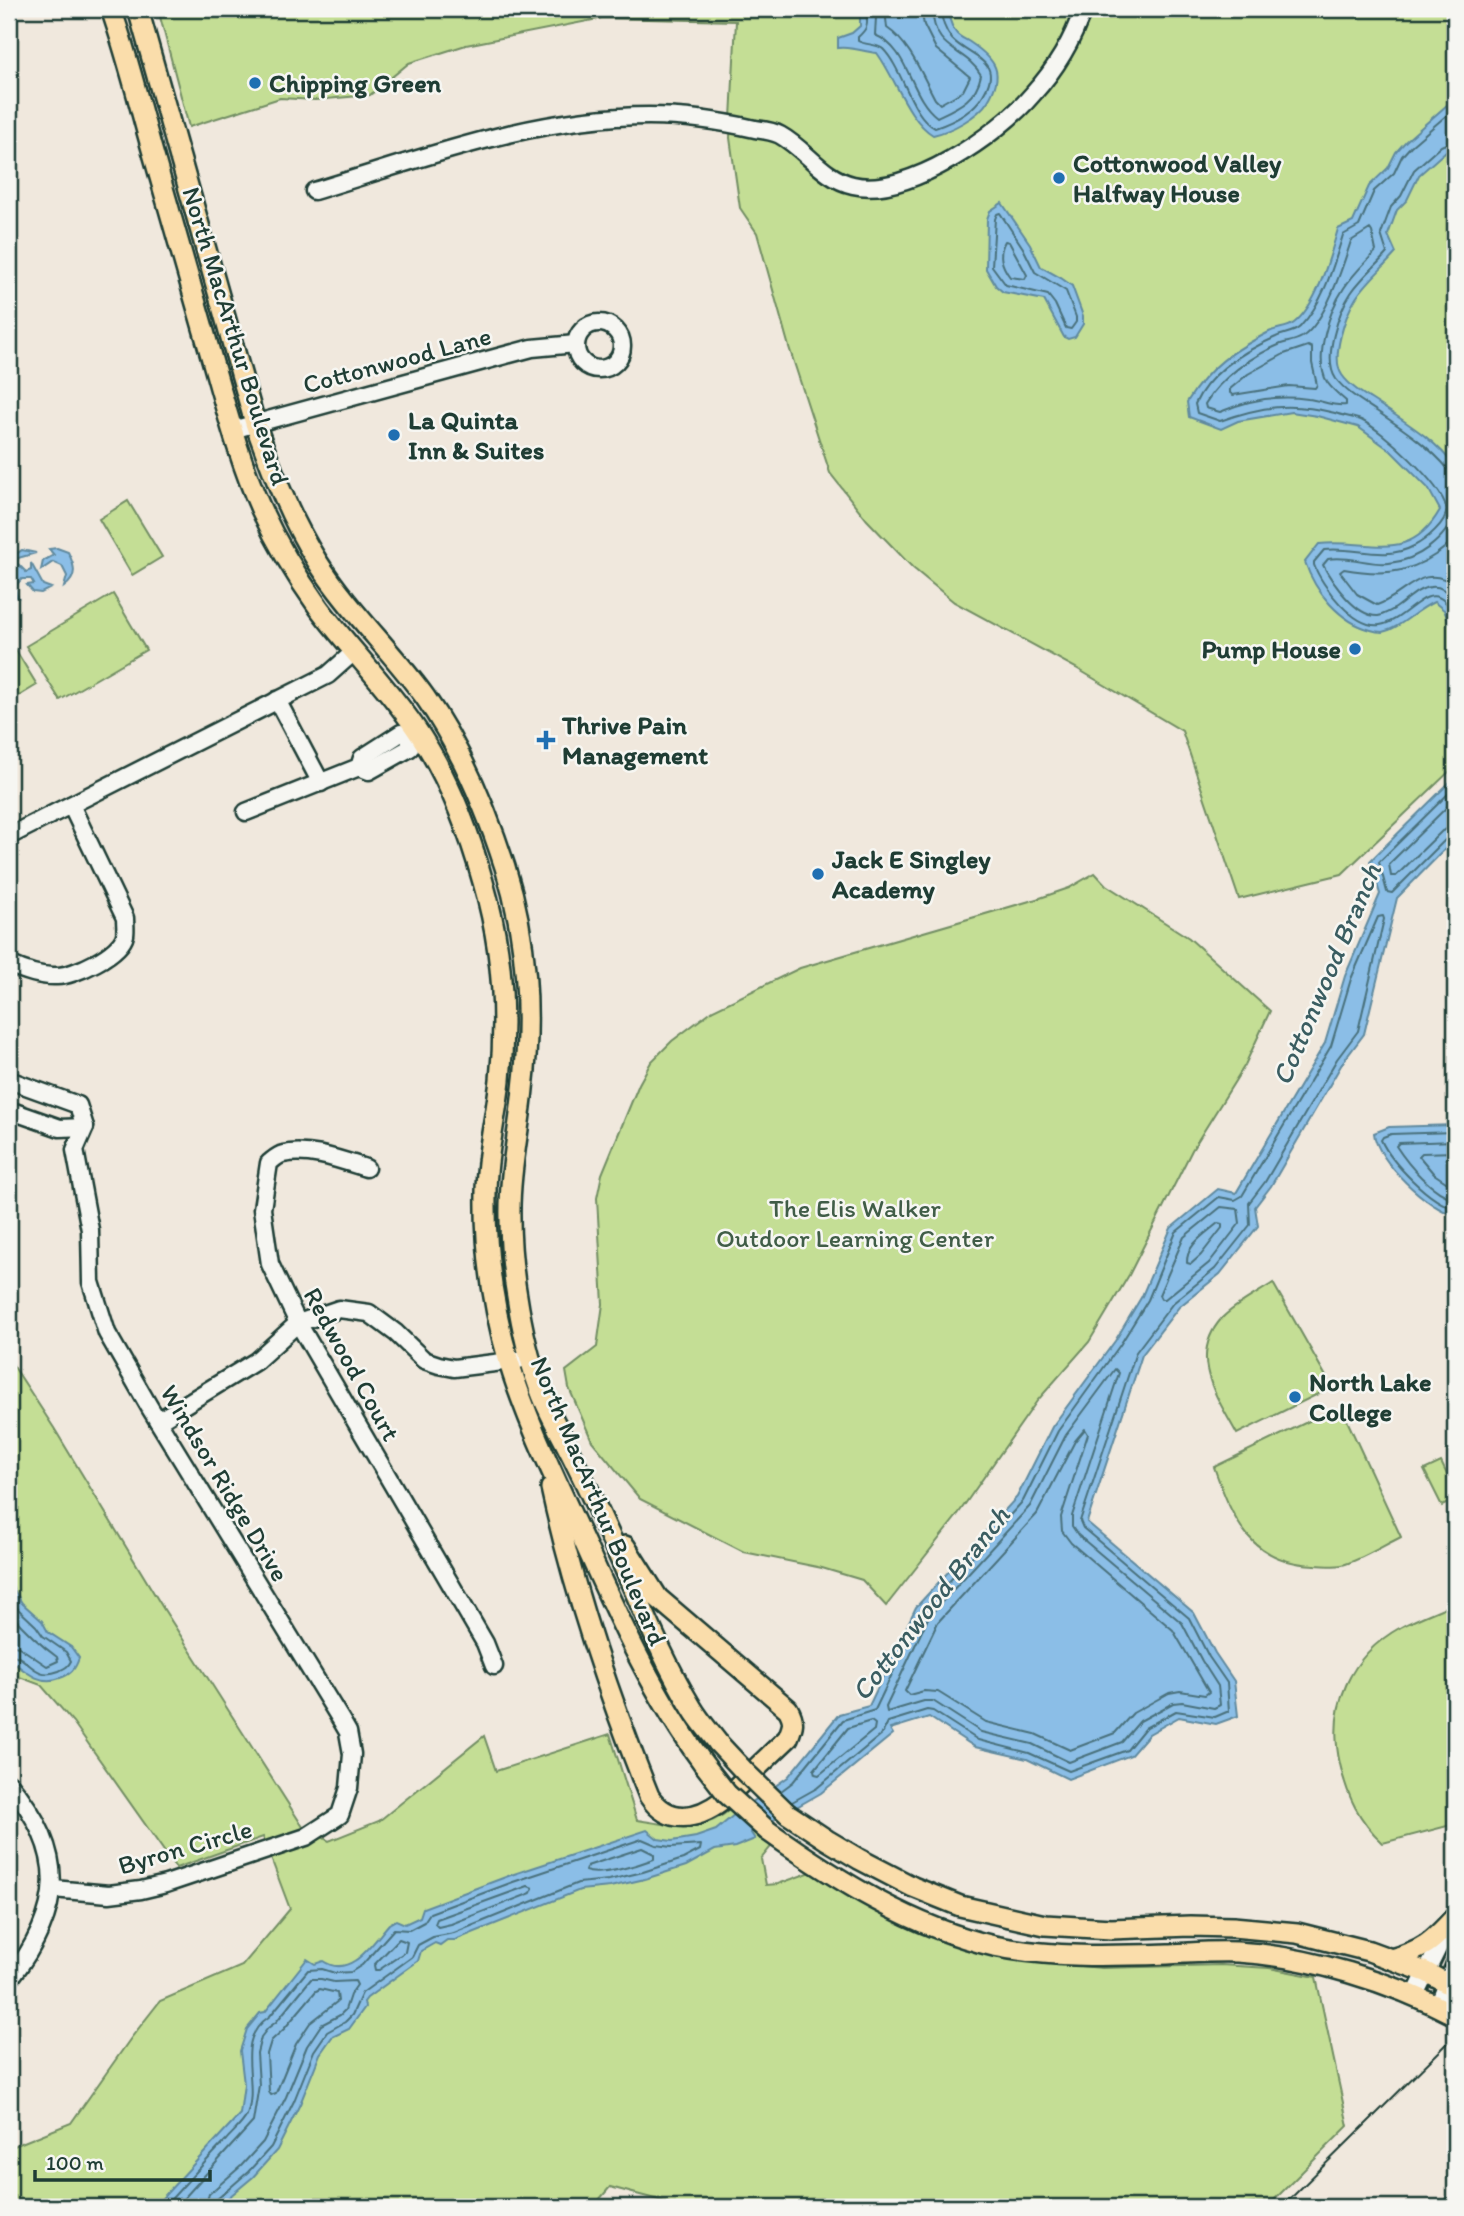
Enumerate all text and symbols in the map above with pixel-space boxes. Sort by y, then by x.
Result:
place label: Chipping Green [269,67,442,99]
marker: Chipping Green [247,75,263,91]
place label: Cottonwood Valley Halfway House [1073,147,1282,209]
marker: Cottonwood Valley Halfway House [1051,170,1067,186]
street label: North MacArthur Boulevard [175,183,297,489]
street label: Cottonwood Lane [299,319,495,401]
place label: La Quinta Inn & Suites [408,404,544,466]
marker: La Quinta Inn & Suites [386,427,402,443]
place label: Pump House [1201,633,1341,665]
marker: Pump House [1347,641,1363,657]
place label: Thrive Pain Management [561,709,708,771]
marker: Thrive Pain Management [536,730,556,750]
place label: Jack E Singley Academy [831,843,991,905]
water label: Cottonwood Branch [1264,857,1388,1090]
marker: Jack E Singley Academy [810,866,826,882]
park label: The Elis Walker Outdoor Learning Center [716,1192,995,1254]
street label: Redwood Court [297,1282,408,1447]
street label: North MacArthur Boulevard [524,1352,674,1650]
place label: North Lake College [1309,1366,1432,1428]
street label: Windsor Ridge Drive [154,1379,296,1587]
marker: North Lake College [1287,1389,1303,1405]
water label: Cottonwood Branch [843,1498,1017,1707]
street label: Byron Circle [114,1813,256,1881]
scale bar [35,2139,210,2183]
text: 100 m [46,2150,104,2175]

